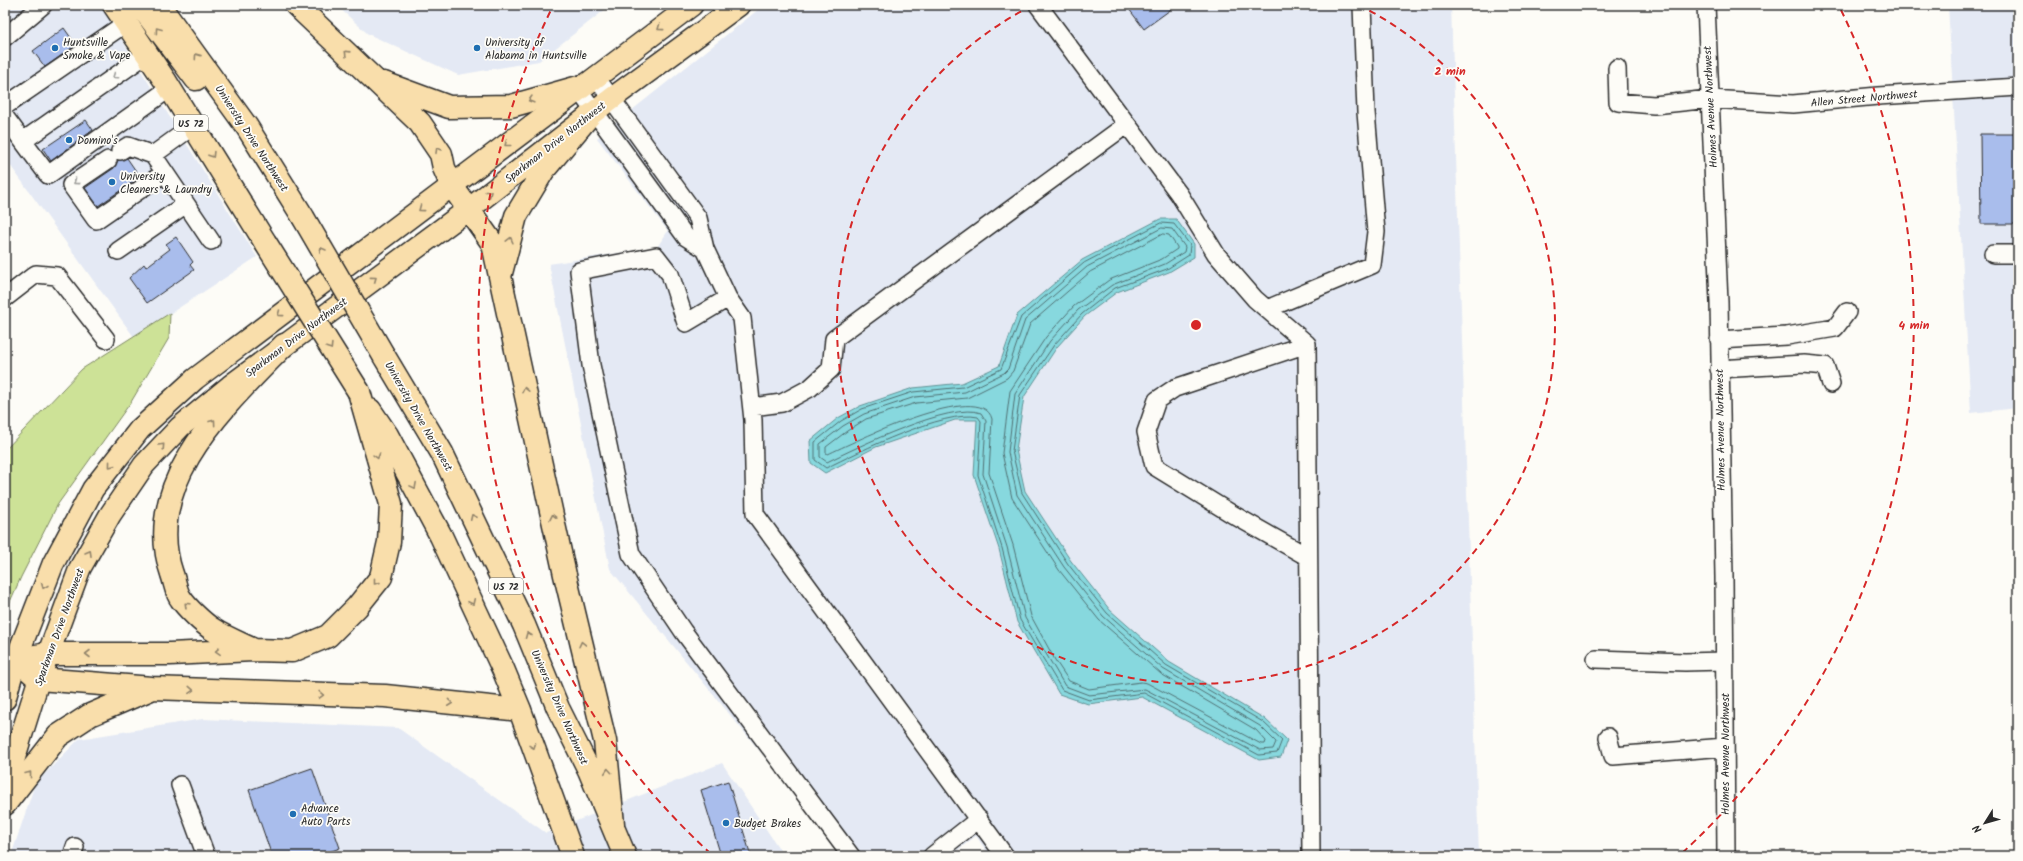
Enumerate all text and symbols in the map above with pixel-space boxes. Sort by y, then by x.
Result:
one-way arrow [658,23,665,30]
one-way arrow [156,28,163,35]
place label: Huntsville Smoke & Vape [63,34,131,65]
place label: University of Alabama in Huntsville [485,34,587,65]
marker: Huntsville Smoke & Vape [50,43,60,53]
marker: University of Alabama in Huntsville [472,43,482,53]
street label: Holmes Avenue Northwest [1699,45,1723,168]
one-way arrow [344,50,352,58]
one-way arrow [194,53,201,60]
text: 2 min [1434,62,1466,81]
one-way arrow [112,71,119,79]
street label: University Drive Northwest [210,82,293,196]
street label: Allen Street Northwest [1810,85,1919,113]
one-way arrow [528,95,535,104]
street label: Sparkman Drive Northwest [501,97,611,188]
road number: US 72 [174,115,208,131]
place label: Domino's [77,132,118,150]
marker: Domino's [64,135,74,145]
one-way arrow [504,139,511,146]
one-way arrow [436,147,443,154]
one-way arrow [207,151,214,158]
place label: University Cleaners & Laundry [120,168,213,199]
one-way arrow [74,177,81,184]
marker: University Cleaners & Laundry [107,177,117,187]
one-way arrow [485,191,492,198]
one-way arrow [418,204,425,211]
one-way arrow [505,237,513,243]
one-way arrow [319,247,326,254]
one-way arrow [370,276,377,284]
street label: Sparkman Drive Northwest [242,293,352,382]
one-way arrow [278,309,285,316]
text: 4 min [1899,316,1930,335]
centre of rings [1189,318,1203,332]
one-way arrow [326,343,333,350]
street label: University Drive Northwest [379,358,457,475]
street label: Holmes Avenue Northwest [1711,368,1731,491]
one-way arrow [521,387,529,393]
one-way arrow [208,420,215,427]
one-way arrow [158,443,165,451]
one-way arrow [372,453,381,460]
one-way arrow [109,461,116,468]
one-way arrow [410,481,417,489]
one-way arrow [470,514,478,521]
one-way arrow [549,514,557,520]
one-way arrow [84,549,91,557]
street label: Sparkman Drive Northwest [30,565,90,689]
one-way arrow [374,578,381,585]
road number: US 72 [489,578,523,594]
one-way arrow [40,582,48,589]
one-way arrow [467,598,475,605]
one-way arrow [184,602,192,610]
one-way arrow [525,631,533,638]
one-way arrow [578,640,586,647]
one-way arrow [215,647,221,656]
street label: University Drive Northwest [526,647,593,769]
one-way arrow [85,650,91,658]
one-way arrow [188,686,194,694]
one-way arrow [318,690,324,699]
street label: Holmes Avenue Northwest [1717,692,1735,815]
one-way arrow [447,698,453,707]
one-way arrow [529,743,537,750]
one-way arrow [603,768,612,774]
one-way arrow [24,771,31,778]
place label: Advance Auto Parts [301,800,351,831]
north arrow [1965,803,2005,843]
marker: Advance Auto Parts [288,809,298,819]
place label: Budget Brakes [734,815,802,833]
marker: Budget Brakes [721,818,731,828]
text: N [1969,820,1987,837]

